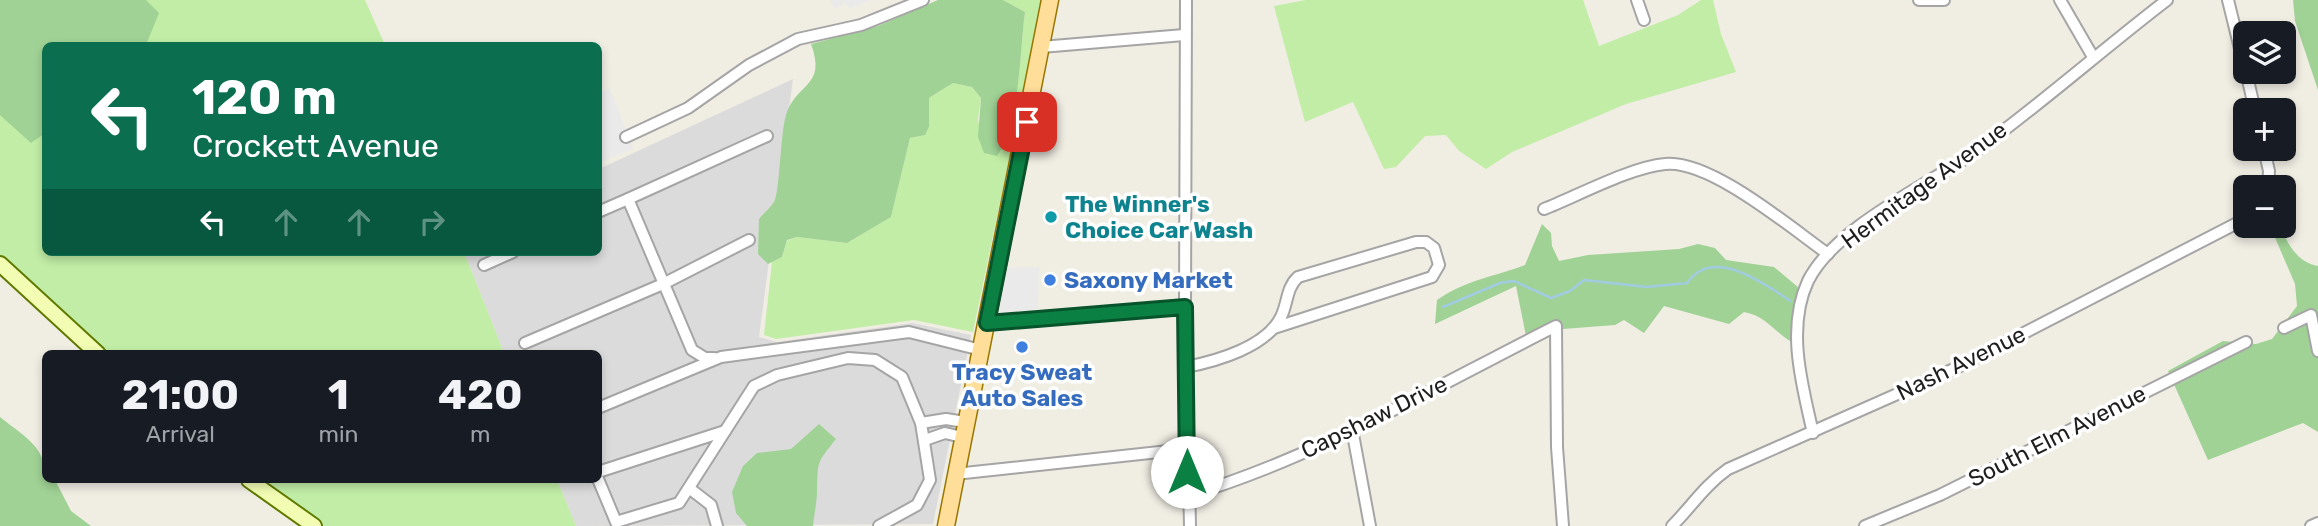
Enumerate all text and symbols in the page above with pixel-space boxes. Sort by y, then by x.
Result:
map controls [2233,21,2296,238]
button: layers [2233,21,2296,84]
text: 120 m [192,68,337,126]
icon: left [77,70,168,161]
pin [997,92,1057,152]
button: + [2233,98,2296,161]
icon: arrive [1008,103,1046,141]
street label: Hermitage Avenue [1836,115,2012,255]
text: Crockett Avenue [192,127,439,165]
button: − [2233,175,2296,238]
place label: The Winner's Choice Car Wash [1065,190,1253,244]
icon: left [194,203,232,241]
icon: ahead [267,203,305,241]
icon: ahead [340,203,378,241]
icon: right [413,203,451,241]
marker: The Winner's Choice Car Wash [1043,209,1059,225]
place label: Saxony Market [1064,266,1233,294]
marker: Saxony Market [1042,272,1058,288]
street label: Nash Avenue [1892,320,2030,406]
marker: Tracy Sweat Auto Sales [1014,339,1030,355]
place label: Tracy Sweat Auto Sales [952,358,1092,412]
text: 21:00 [121,370,239,420]
text: 1 [328,370,349,420]
text: 420 [438,370,523,420]
street label: Capshaw Drive [1296,370,1452,464]
street label: South Elm Avenue [1964,379,2150,493]
text: Arrival [146,420,215,448]
text: min [319,420,358,448]
text: m [470,420,490,448]
position arrow [1150,435,1224,509]

